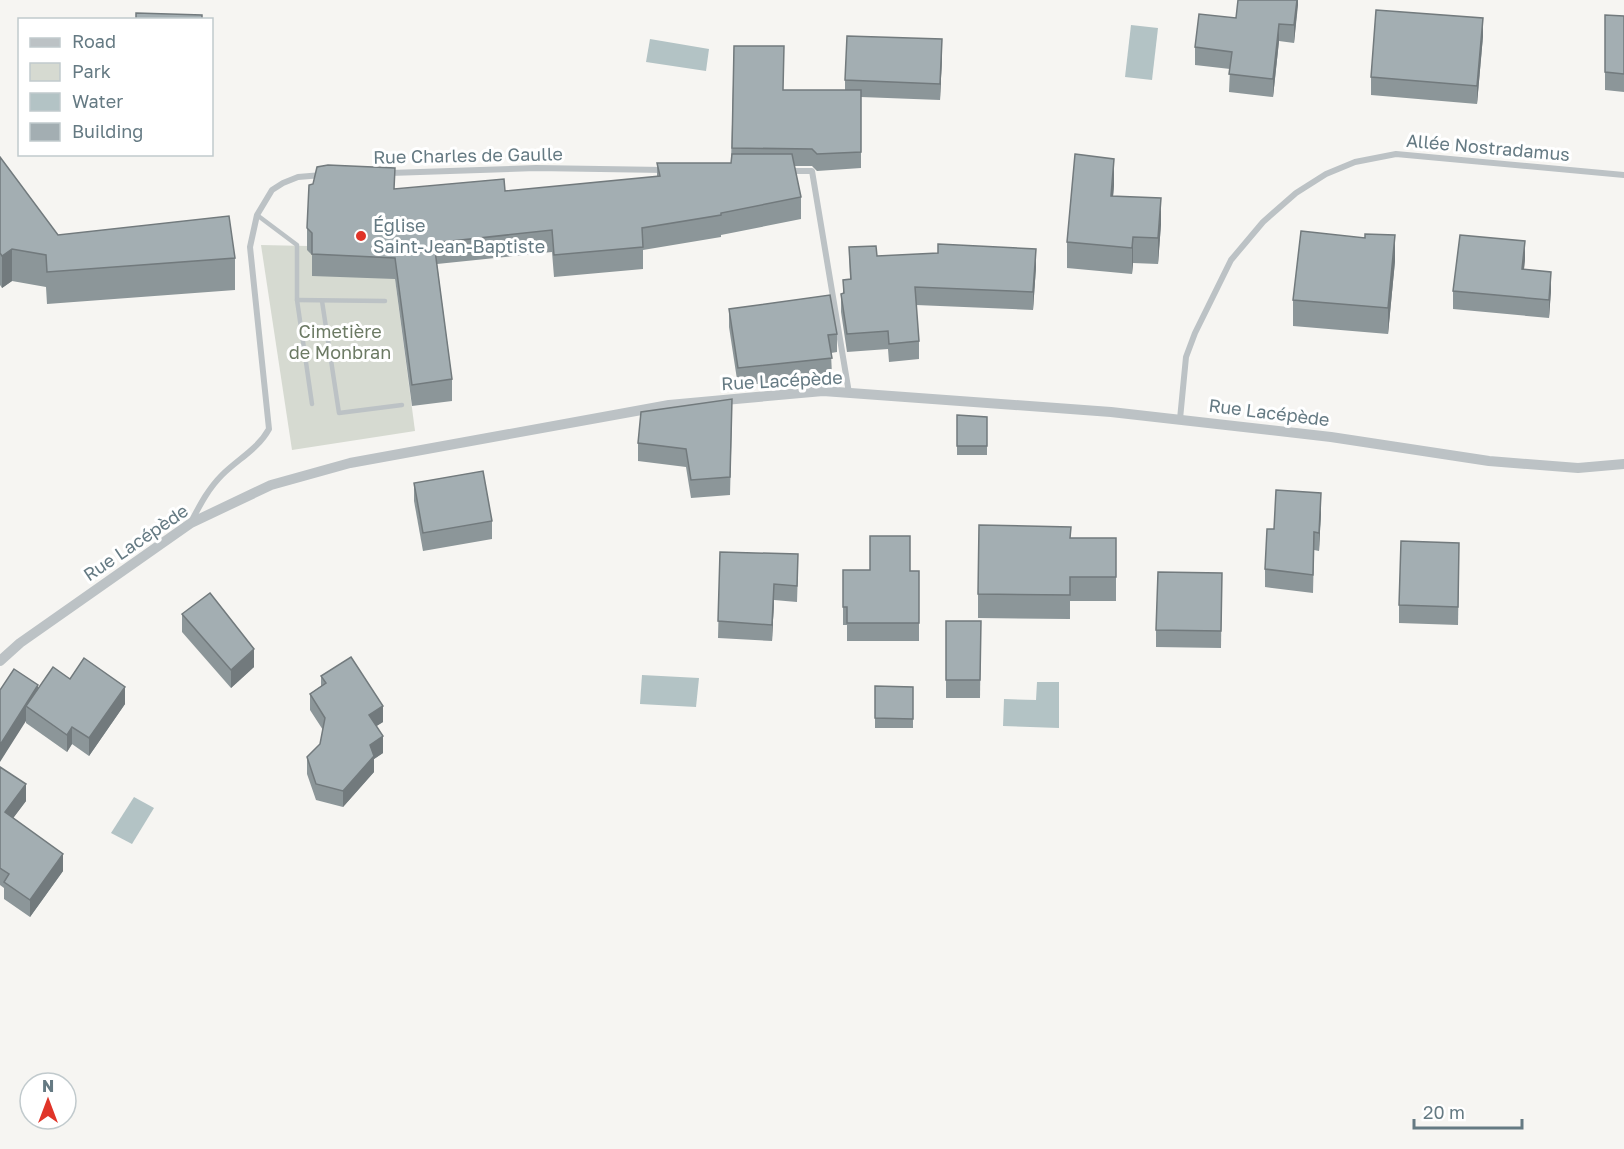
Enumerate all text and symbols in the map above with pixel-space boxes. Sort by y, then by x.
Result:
legend [18,18,213,156]
text: Road [72,30,116,52]
text: Park [72,60,111,82]
text: Water [72,90,123,112]
text: Building [72,120,143,142]
street label: Allée Nostradamus [1405,129,1571,165]
street label: Rue Charles de Gaulle [373,142,563,168]
place label: Église Saint-Jean-Baptiste [373,214,545,257]
marker: Église Saint-Jean-Baptiste [354,229,368,243]
park label: Cimetière de Monbran [289,320,391,363]
street label: Rue Lacépède [721,366,843,394]
street label: Rue Lacépède [1207,394,1331,430]
street label: Rue Lacépède [79,499,192,585]
north arrow [18,1071,78,1131]
text: N [42,1076,54,1096]
scale bar [1414,1092,1522,1130]
text: 20 m [1423,1101,1465,1123]

